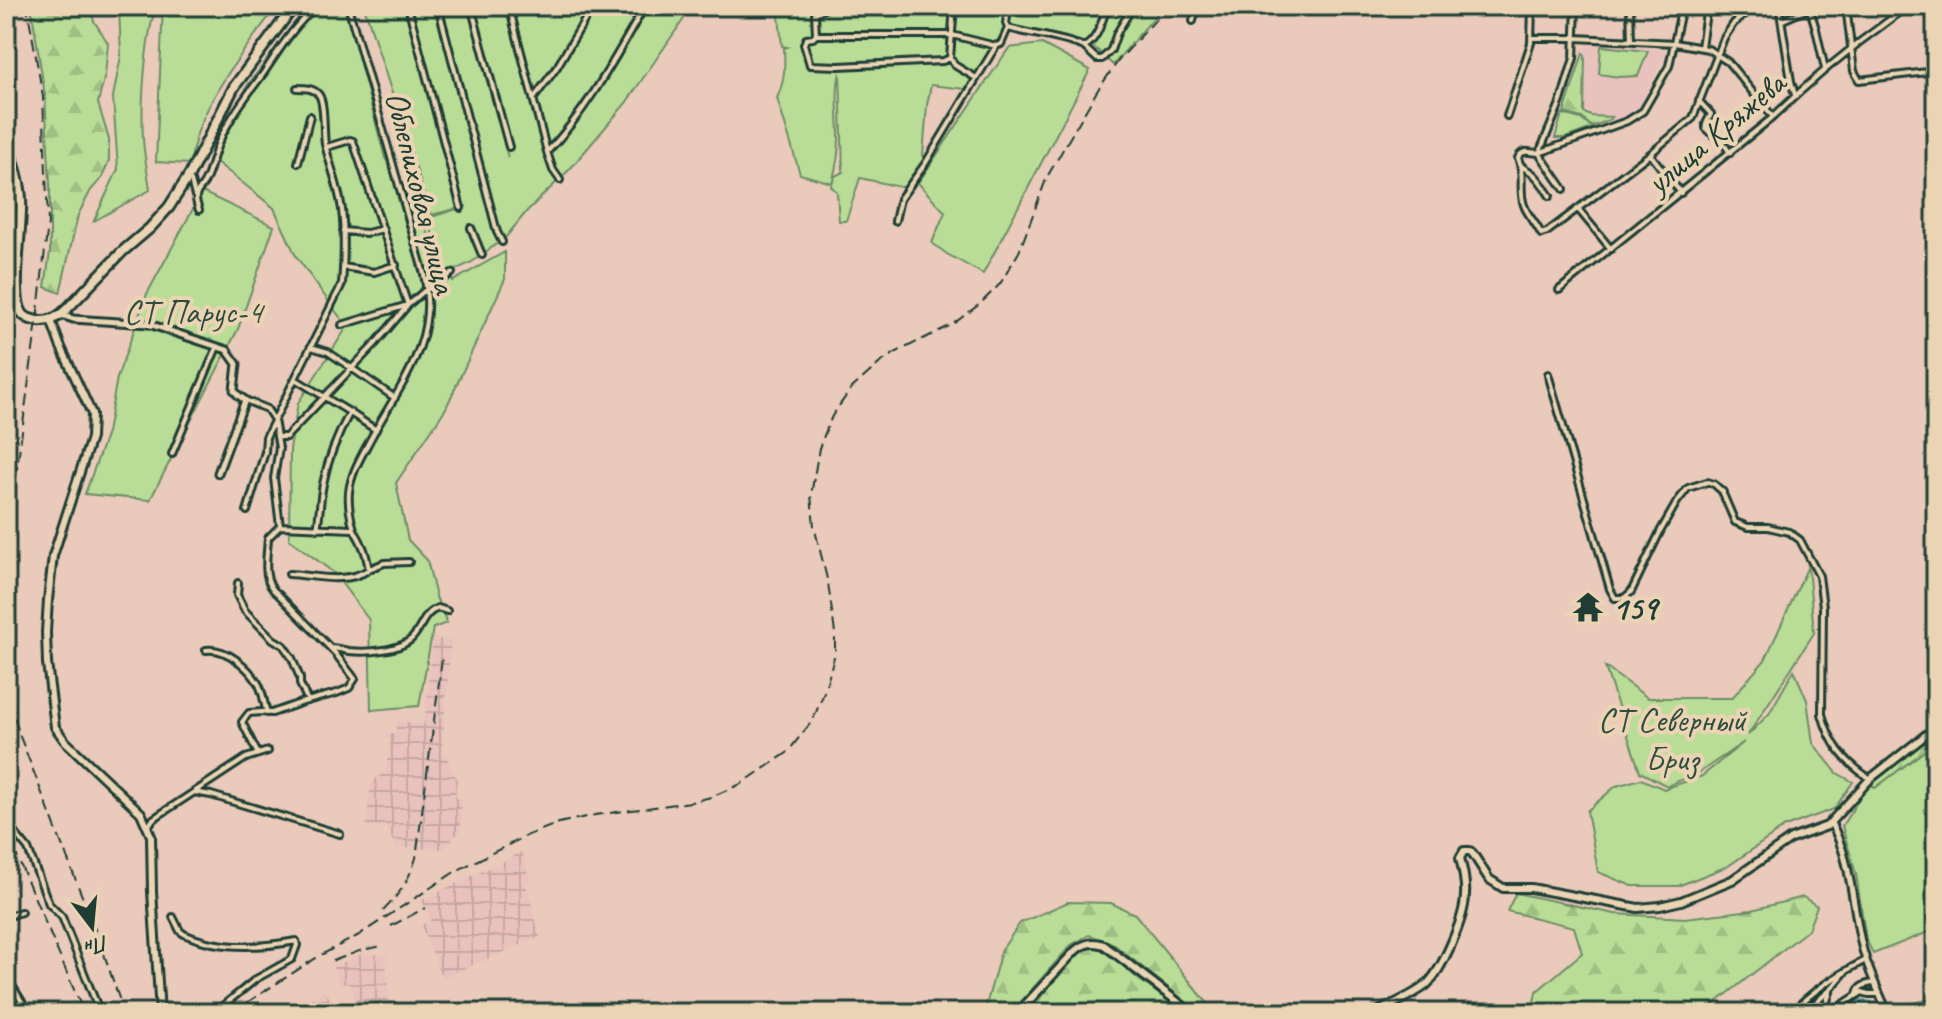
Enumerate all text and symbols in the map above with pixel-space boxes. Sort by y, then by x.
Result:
street label: улица Кряжева [1635,60,1796,204]
street label: Облепиховая улица [376,87,468,300]
park label: СТ Парус-4 [124,290,266,333]
place label: 159 [1612,586,1661,629]
temple icon: 159 [1571,590,1605,624]
park label: СТ Северный Бриз [1598,698,1748,780]
north arrow [52,887,132,967]
text: Пн [81,929,112,962]

